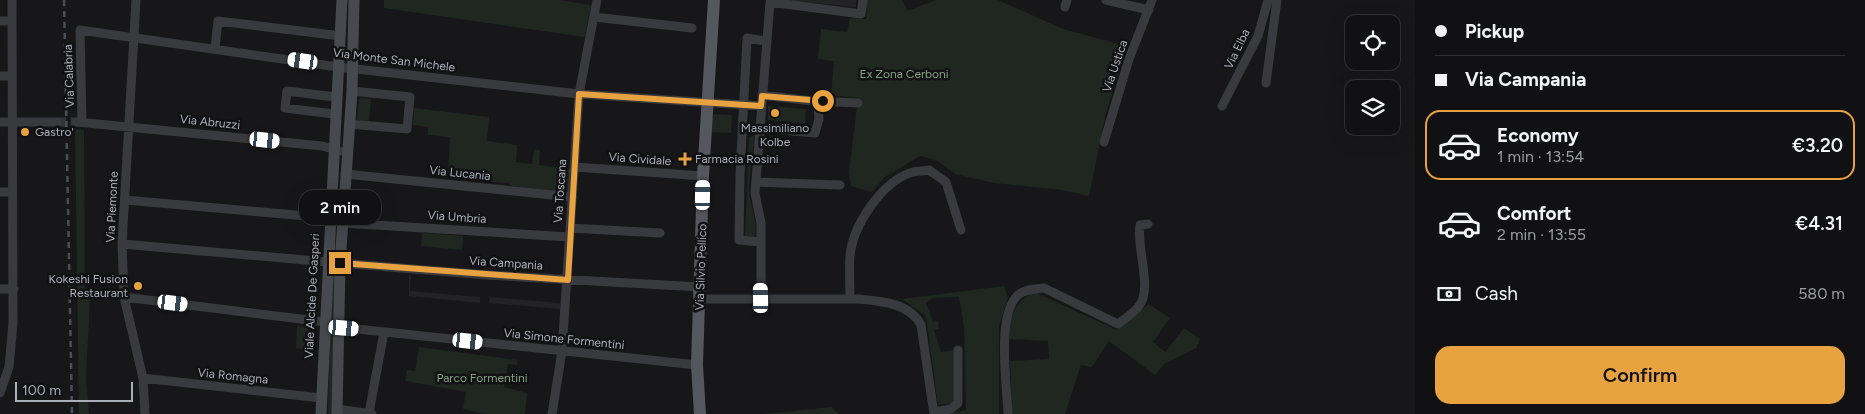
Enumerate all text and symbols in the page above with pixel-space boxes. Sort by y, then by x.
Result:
map controls [1345,15,1400,135]
button: locate [1345,15,1400,70]
text: Pickup [1465,20,1524,43]
street label: Via Elba [1221,27,1253,71]
street label: Via Ustica [1100,38,1130,94]
street label: Via Calabria [61,44,77,108]
street label: Via Monte San Michele [332,46,456,74]
car [287,51,318,71]
park label: Ex Zona Cerboni [860,67,948,81]
text: Via Campania [1465,68,1586,91]
button: layers [1345,80,1400,135]
route start [812,90,834,112]
marker: Massimiliano Kolbe [769,107,781,119]
street label: Via Abruzzi [179,112,241,132]
place label: Massimiliano Kolbe [741,121,809,149]
icon: car [1437,123,1482,168]
text: Economy [1497,124,1579,147]
place label: Gastro' [35,125,74,139]
marker: Gastro' [19,126,31,138]
car [249,131,280,149]
text: €3.20 [1792,134,1843,157]
text: 1 min · 13:54 [1497,147,1584,166]
street label: Via Cividale [608,150,672,168]
place label: Farmacia Rosini [695,152,779,166]
marker: Farmacia Rosini [679,153,691,165]
street label: Via Toscana [551,159,569,223]
street label: Via Lucania [429,163,491,183]
street label: Via Piemonte [103,171,121,243]
car [695,180,710,210]
callout: 2 min [299,190,381,226]
text: 2 min [320,198,360,217]
icon: car [1437,201,1482,246]
text: Comfort [1497,202,1572,225]
street label: Via Umbria [427,208,487,226]
text: €4.31 [1795,212,1843,235]
street label: Via Silvio Pellico [692,223,710,311]
text: 2 min · 13:55 [1497,225,1586,244]
street label: Viale Alcide De Gasperi [302,233,322,359]
route end [329,252,351,274]
street label: Via Campania [469,253,543,273]
place label: Kokeshi Fusion Restaurant [48,272,128,300]
marker: Kokeshi Fusion Restaurant [132,280,144,292]
icon: cash [1435,280,1463,308]
text: Cash [1475,282,1518,305]
car [753,283,768,313]
text: 580 m [1798,284,1845,303]
car [157,294,188,312]
car [328,319,359,337]
street label: Via Simone Formentini [503,326,625,352]
car [452,332,483,350]
button: Confirm [1435,346,1845,404]
street label: Via Romagna [197,365,269,387]
park label: Parco Formentini [436,371,528,385]
scale bar [15,379,132,402]
text: 100 m [22,382,61,399]

